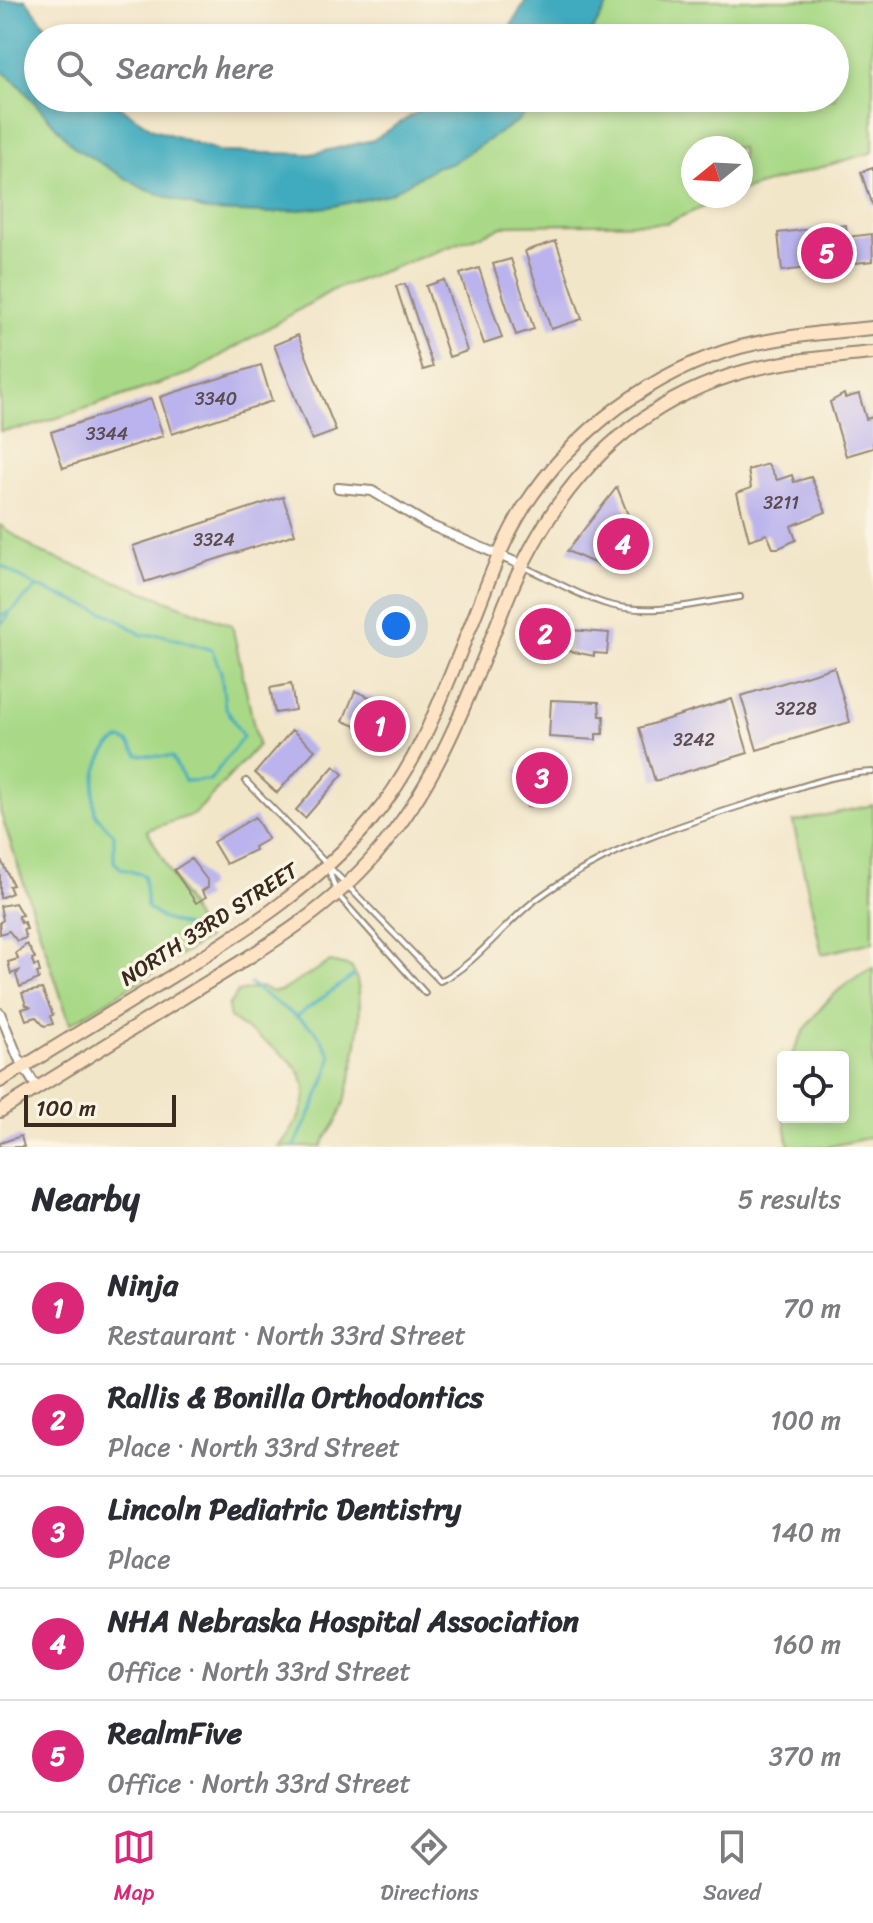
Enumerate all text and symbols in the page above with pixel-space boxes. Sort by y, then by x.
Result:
search box [24,24,849,112]
text: Search here [116,41,274,95]
icon: search [52,46,96,90]
north arrow [681,136,753,208]
pin: 5 [801,223,853,283]
house number: 3340 [195,383,237,415]
house number: 3344 [86,418,128,450]
house number: 3211 [763,487,799,519]
pin: 4 [597,514,649,574]
house number: 3324 [193,524,235,556]
pin: 2 [519,604,571,664]
your location [376,606,416,646]
house number: 3228 [775,693,817,725]
pin: 1 [354,696,406,756]
house number: 3242 [673,724,715,756]
pin: 3 [516,748,568,808]
street label: NORTH 33RD STREET [112,850,308,997]
map controls [777,1051,849,1123]
button: locate [777,1051,849,1123]
text: 100 m [36,1089,96,1128]
scale bar [24,1091,176,1127]
text: Nearby [32,1169,140,1229]
text: 5 results [738,1176,841,1222]
text: Ninja [108,1258,178,1312]
text: 1 [52,1285,64,1331]
text: 70 m [783,1285,841,1331]
text: Restaurant · North 33rd Street [108,1312,466,1358]
text: Rallis & Bonilla Orthodontics [108,1370,484,1424]
text: 2 [50,1397,66,1443]
text: 100 m [770,1397,841,1443]
text: Place · North 33rd Street [108,1424,400,1470]
text: Lincoln Pediatric Dentistry [108,1482,461,1536]
text: 3 [51,1509,65,1555]
text: 140 m [770,1509,841,1555]
text: Place [108,1536,171,1582]
text: NHA Nebraska Hospital Association [108,1594,579,1648]
text: 4 [50,1621,66,1667]
text: 160 m [772,1621,841,1667]
text: Office · North 33rd Street [108,1648,411,1694]
text: RealmFive [108,1706,242,1760]
text: 5 [50,1733,66,1779]
text: 370 m [769,1733,841,1779]
text: Office · North 33rd Street [108,1760,411,1806]
tab: Map [112,1825,156,1912]
tab: Directions [380,1825,479,1912]
tab: Saved [703,1825,761,1912]

